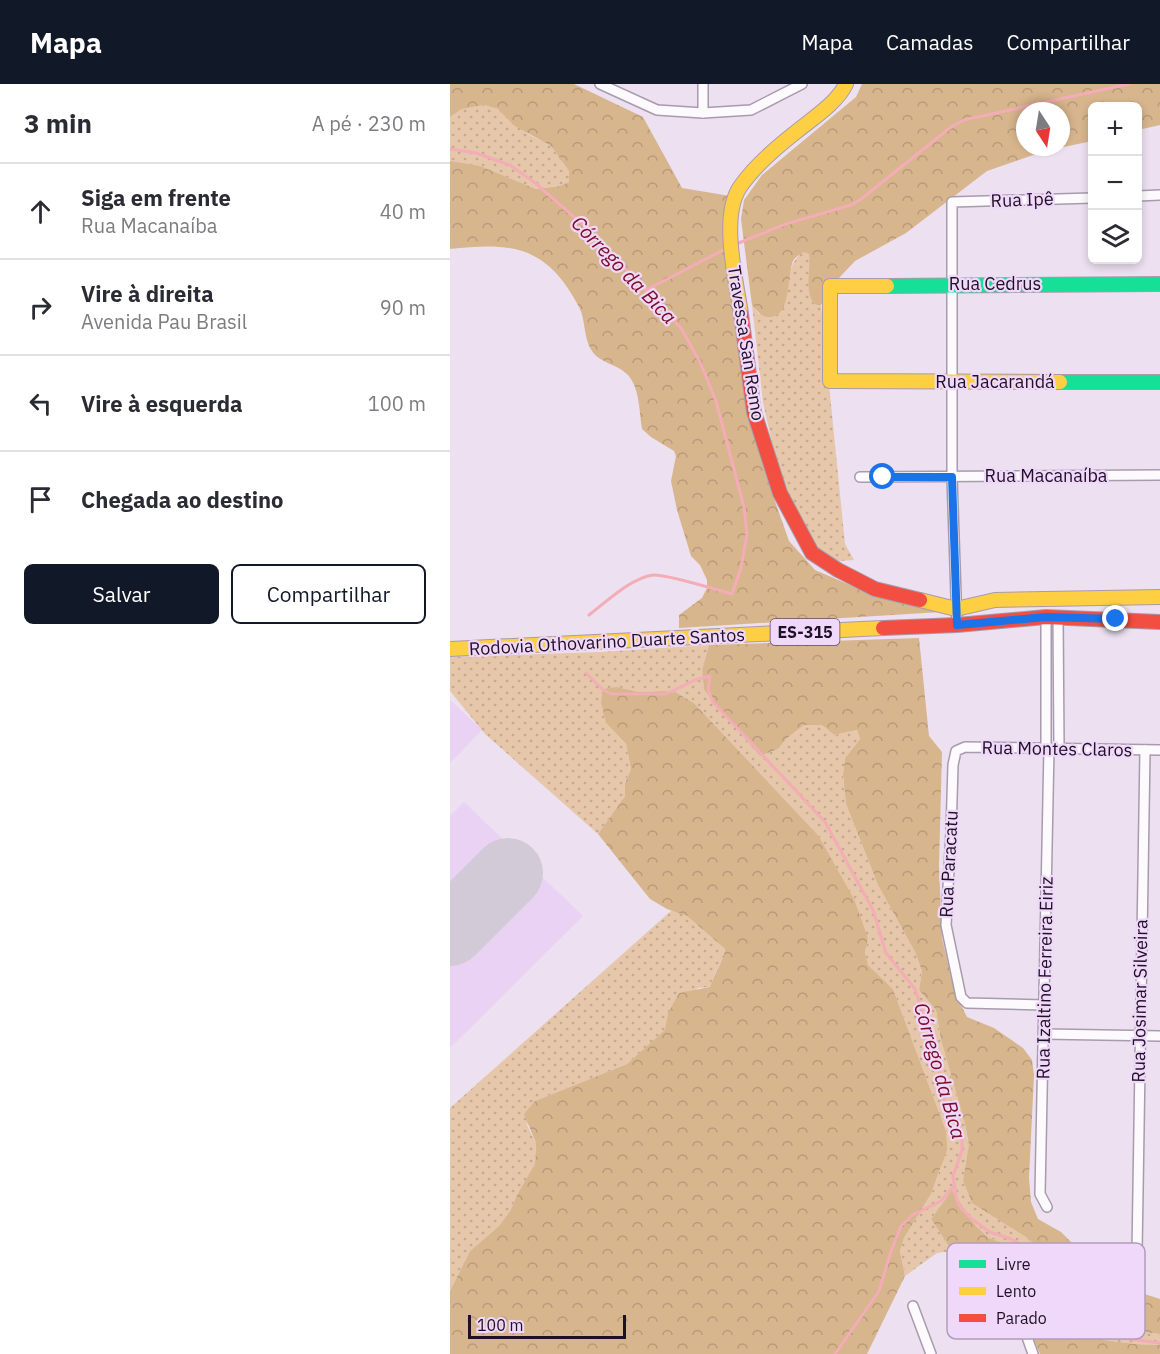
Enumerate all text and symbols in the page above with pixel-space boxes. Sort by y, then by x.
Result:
text: Mapa [30,24,102,61]
text: Mapa [801,28,853,56]
text: Camadas [886,28,973,56]
text: Compartilhar [1006,28,1130,56]
north arrow [1016,102,1070,156]
map controls [1088,102,1142,264]
button: + [1088,102,1142,156]
text: 3 min [24,106,92,140]
text: A pé · 230 m [312,110,426,137]
button: − [1088,156,1142,210]
text: Siga em frente [81,183,231,212]
street label: Rua Ipê [990,187,1054,212]
icon: ahead [24,195,57,228]
text: 40 m [380,198,426,225]
water label: Córrego da Bica [566,210,683,330]
button: layers [1088,210,1142,264]
text: Rua Macanaíba [81,212,218,239]
street label: Travessa San Remo [723,264,770,422]
street label: Rua Cedrus [949,272,1041,295]
text: Vire à direita [81,279,214,308]
icon: right [24,291,57,324]
text: 90 m [380,294,426,321]
text: Avenida Pau Brasil [81,308,247,335]
street label: Rua Jacarandá [935,370,1055,393]
icon: left [24,387,57,420]
text: Vire à esquerda [81,389,243,418]
text: 100 m [368,390,426,417]
route start [869,463,895,489]
street label: Rua Macanaíba [985,464,1108,487]
icon: arrive [24,483,57,516]
text: Chegada ao destino [81,485,284,514]
button: Salvar [24,564,219,624]
button: Compartilhar [231,564,426,624]
route end [1102,605,1128,631]
road number: ES-315 [770,619,839,645]
street label: Rodovia Othovarino Duarte Santos [468,623,746,660]
street label: Rua Montes Claros [981,736,1133,761]
street label: Rua Paracatu [934,810,963,918]
street label: Rua Izaltino Ferreira Eiriz [1031,876,1058,1080]
street label: Rua Josimar Silveira [1127,919,1152,1083]
water label: Córrego da Bica [908,999,973,1142]
legend [947,1243,1145,1339]
text: Livre [996,1254,1031,1274]
text: Lento [996,1281,1036,1301]
text: Parado [996,1308,1047,1328]
scale bar [468,1312,626,1340]
text: 100 m [477,1315,524,1335]

